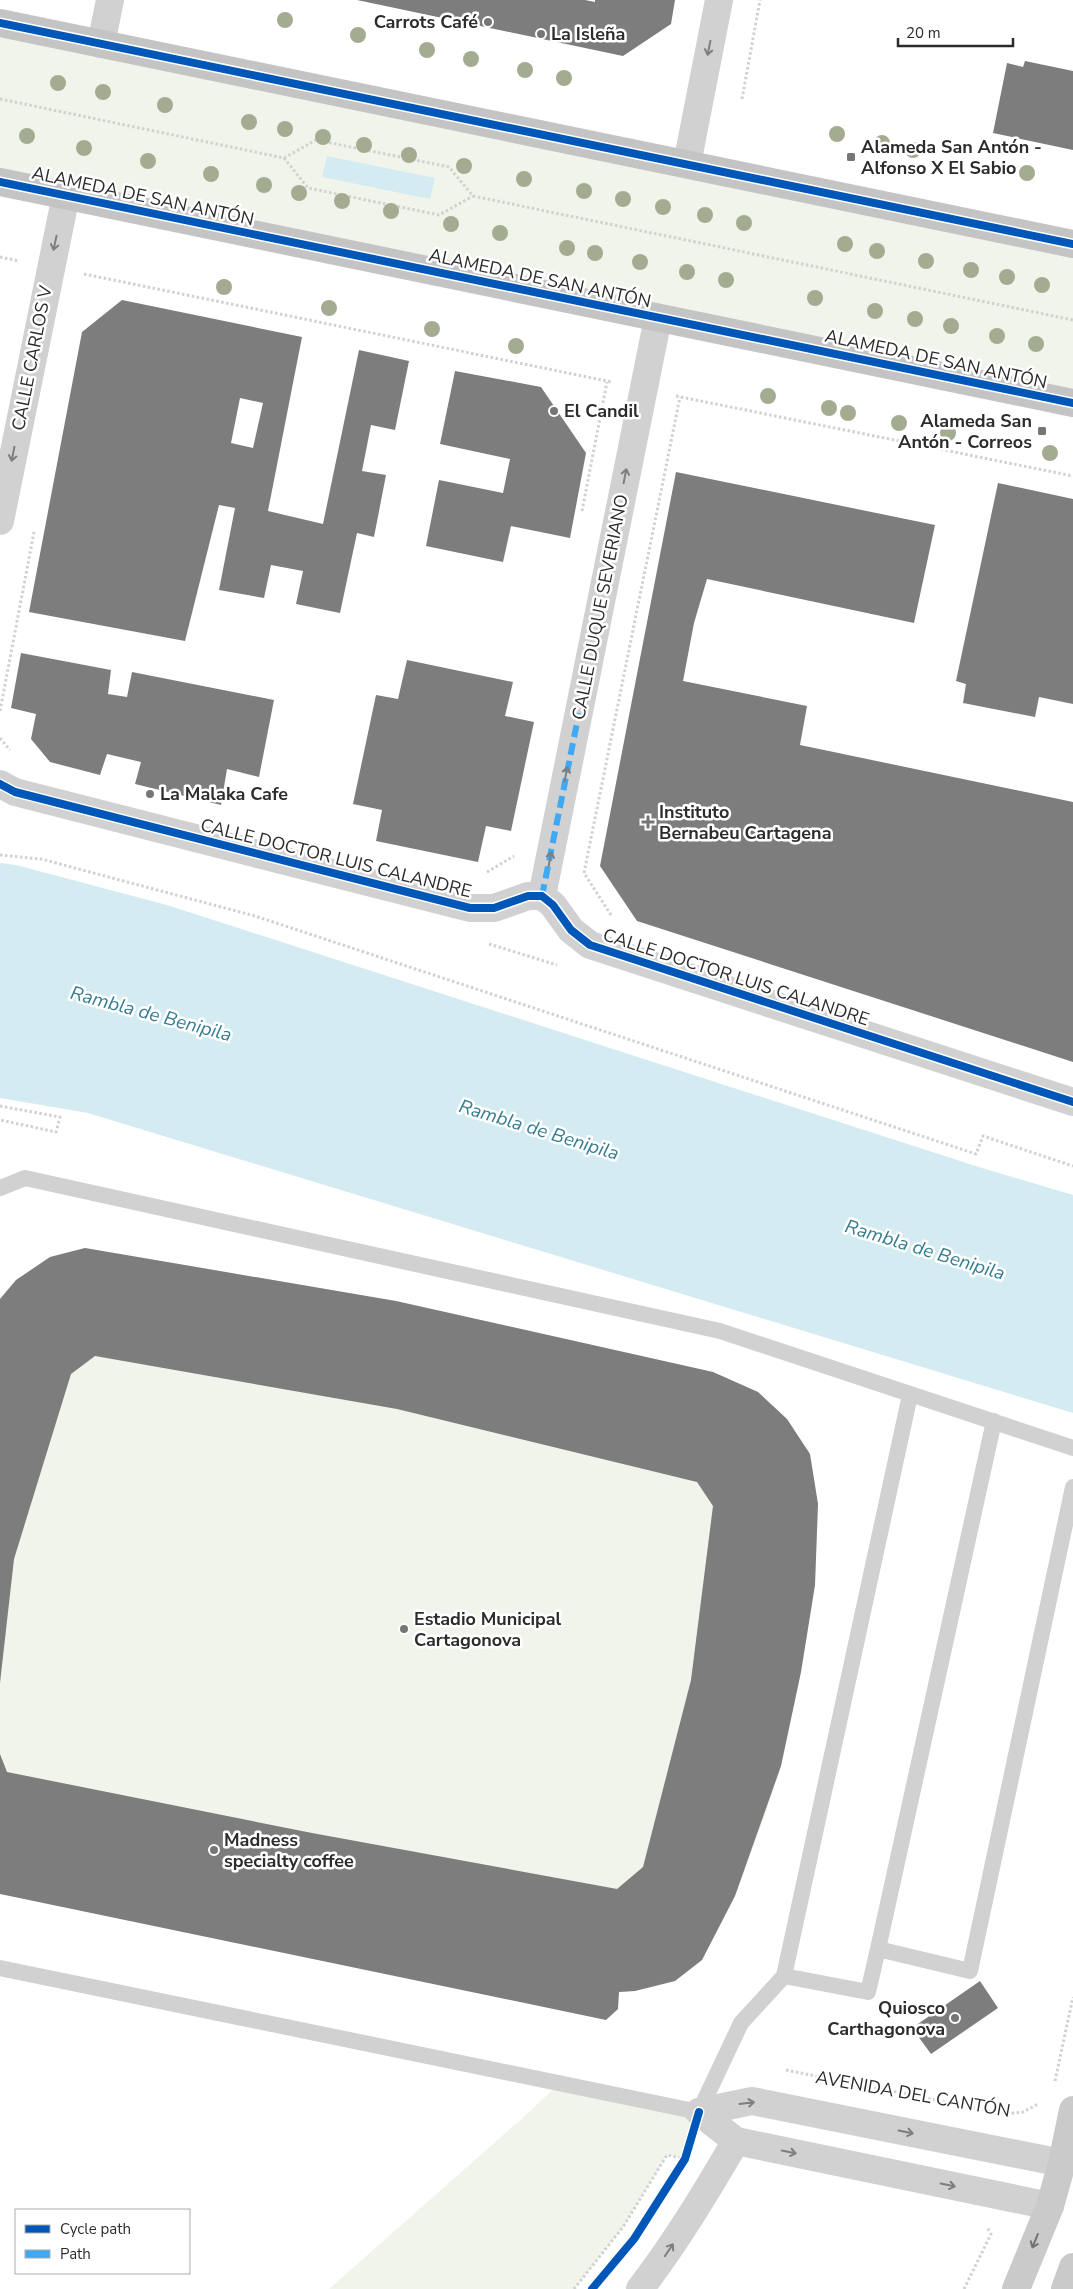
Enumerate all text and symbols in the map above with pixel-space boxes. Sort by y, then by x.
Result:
place label: Carrots Café [374,10,478,34]
scale bar [898,15,1013,47]
marker: Carrots Café [482,16,494,28]
place label: La Isleña [551,22,625,46]
text: 20 m [906,23,941,43]
marker: La Isleña [535,28,547,40]
one-way arrow [704,39,713,55]
place label: Alameda San Antón - Alfonso X El Sabio [861,135,1042,180]
marker: Alameda San Antón - Alfonso X El Sabio [845,151,857,163]
street label: ALAMEDA DE SAN ANTÓN [30,161,256,231]
one-way arrow [50,234,60,250]
street label: ALAMEDA DE SAN ANTÓN [427,243,653,313]
street label: CALLE CARLOS V [6,283,58,433]
street label: ALAMEDA DE SAN ANTÓN [823,324,1049,394]
place label: El Candil [564,399,639,423]
marker: El Candil [548,405,560,417]
place label: Alameda San Antón - Correos [898,409,1032,454]
marker: Alameda San Antón - Correos [1036,425,1048,437]
one-way arrow [8,445,18,461]
one-way arrow [621,469,631,485]
street label: CALLE DUQUE SEVERIANO [566,492,634,722]
one-way arrow [562,766,572,782]
place label: La Malaka Cafe [160,782,288,806]
marker: La Malaka Cafe [144,788,156,800]
place label: Instituto Bernabeu Cartagena [659,800,831,845]
street label: CALLE DOCTOR LUIS CALANDRE [198,813,474,903]
marker: Instituto Bernabeu Cartagena [641,815,655,829]
one-way arrow [545,851,555,867]
street label: CALLE DOCTOR LUIS CALANDRE [600,923,872,1031]
water label: Rambla de Benipila [67,980,235,1048]
water label: Rambla de Benipila [456,1093,622,1167]
water label: Rambla de Benipila [842,1213,1008,1287]
place label: Estadio Municipal Cartagonova [414,1607,562,1652]
marker: Estadio Municipal Cartagonova [398,1623,410,1635]
place label: Madness specialty coffee [224,1828,354,1873]
marker: Madness specialty coffee [208,1844,220,1856]
place label: Quiosco Carthagonova [827,1996,945,2041]
marker: Quiosco Carthagonova [949,2012,961,2024]
street label: AVENIDA DEL CANTÓN [814,2065,1012,2123]
one-way arrow [738,2098,754,2108]
one-way arrow [898,2127,914,2137]
one-way arrow [781,2148,797,2158]
one-way arrow [940,2181,956,2191]
legend [15,2209,190,2274]
text: Cycle path [60,2219,131,2239]
one-way arrow [1030,2233,1040,2248]
one-way arrow [664,2243,674,2257]
text: Path [60,2244,91,2264]

